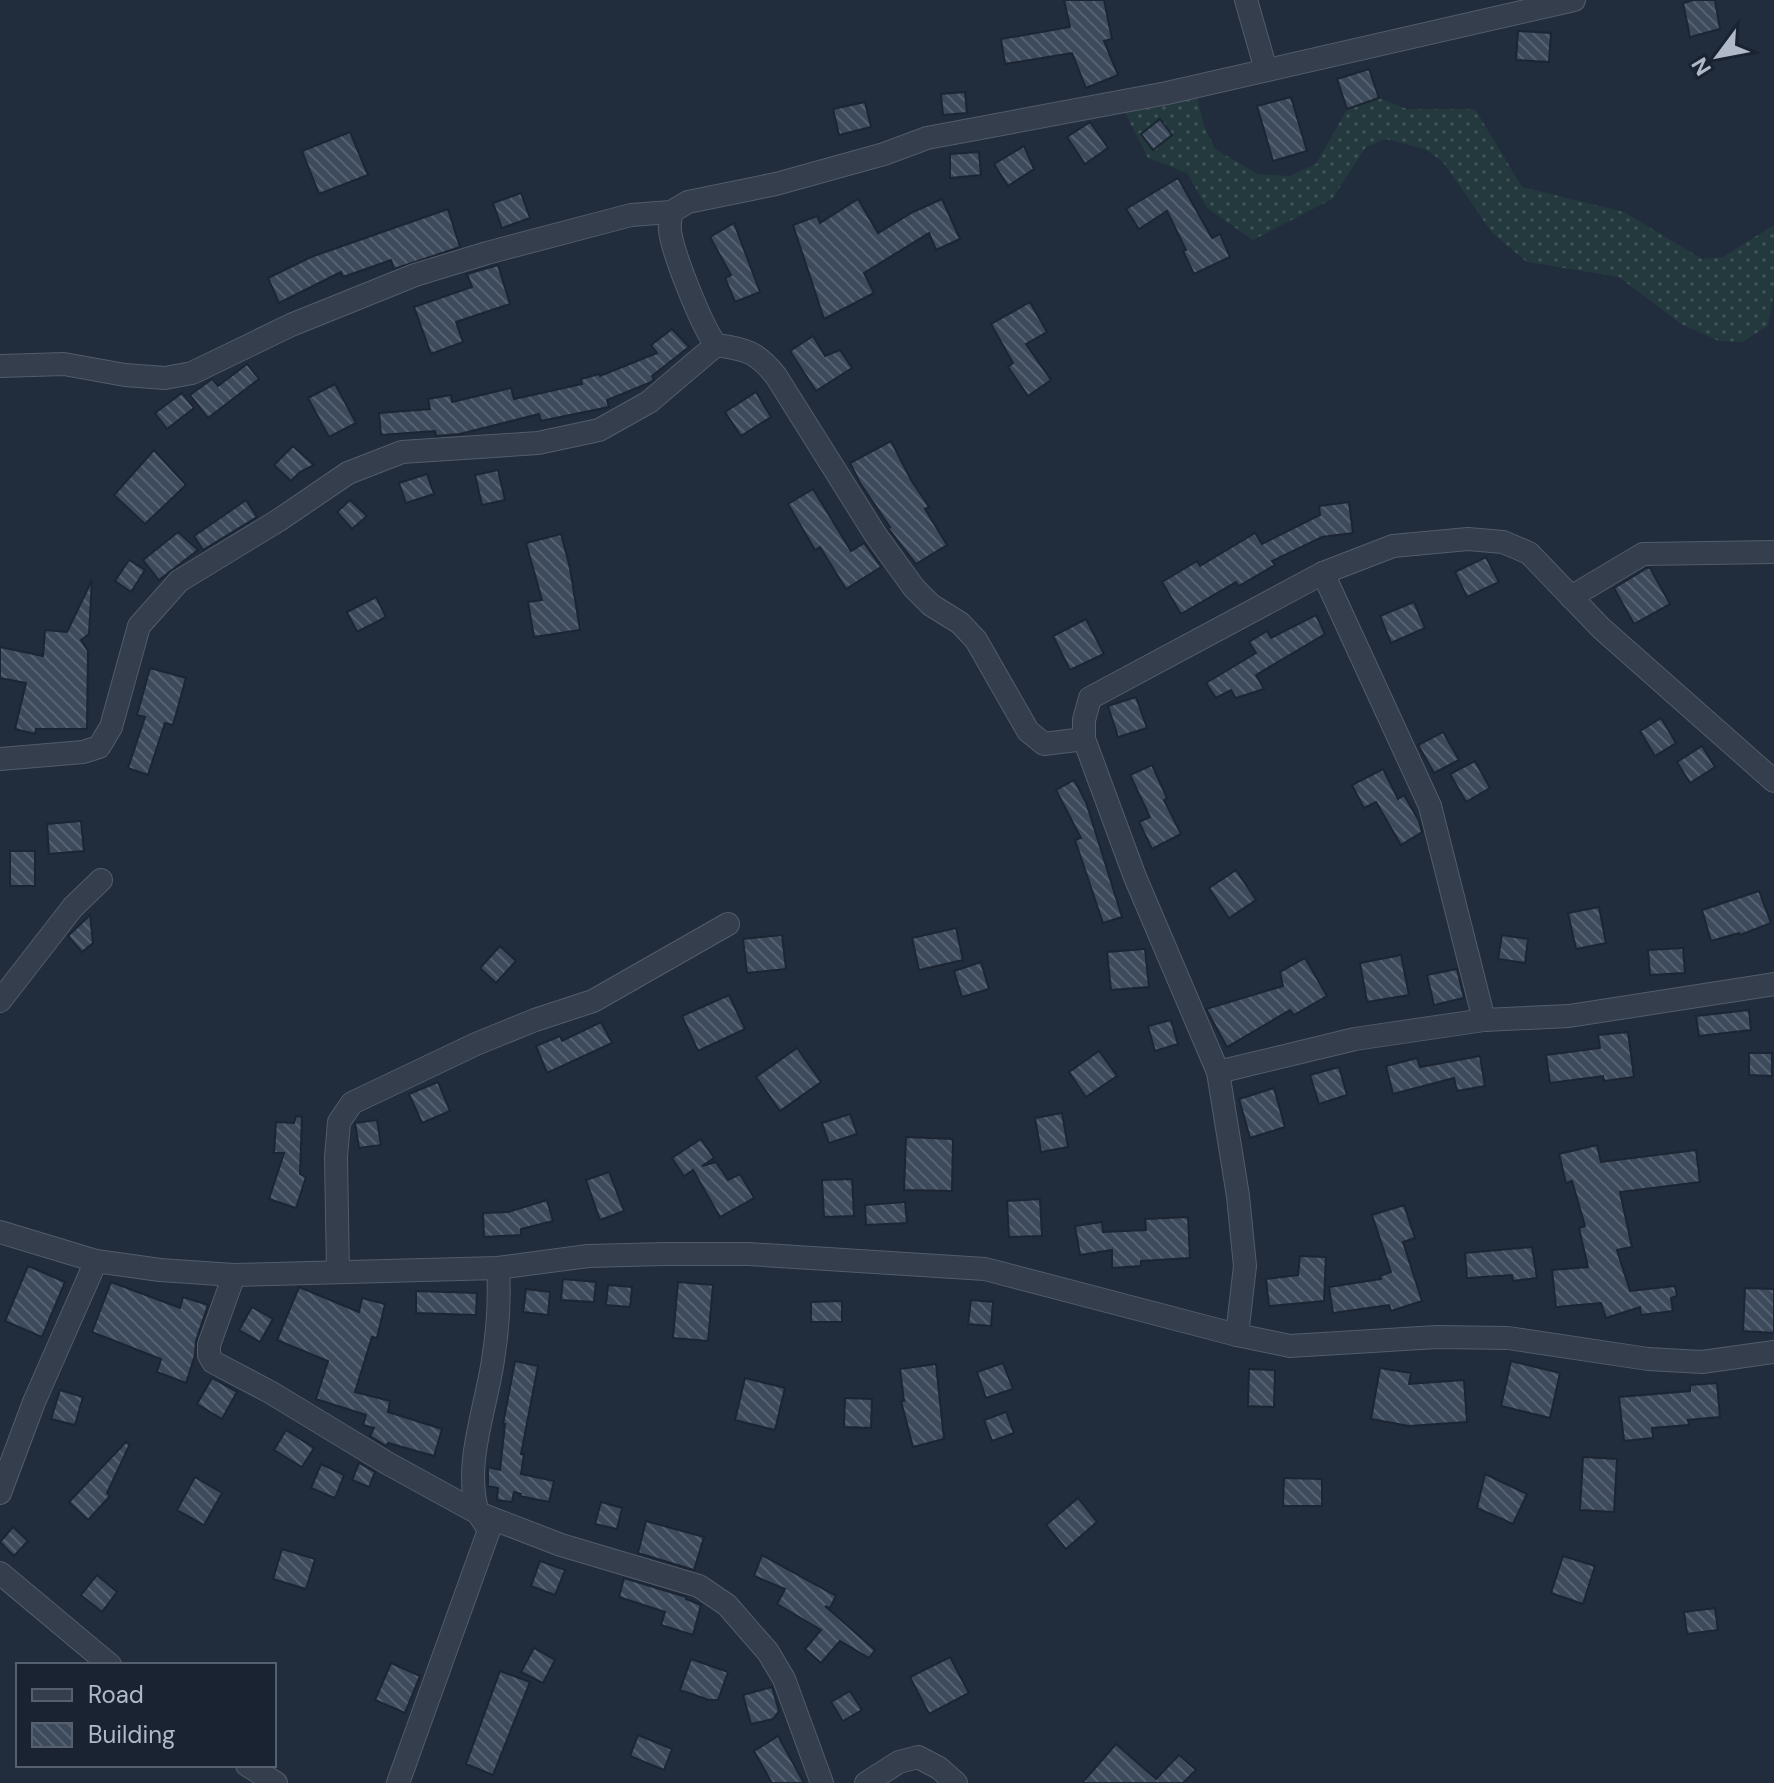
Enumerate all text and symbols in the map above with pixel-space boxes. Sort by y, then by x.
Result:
north arrow [1678,16,1758,96]
text: N [1685,52,1718,81]
legend [16,1663,276,1767]
text: Road [88,1679,144,1710]
text: Building [88,1719,175,1750]

